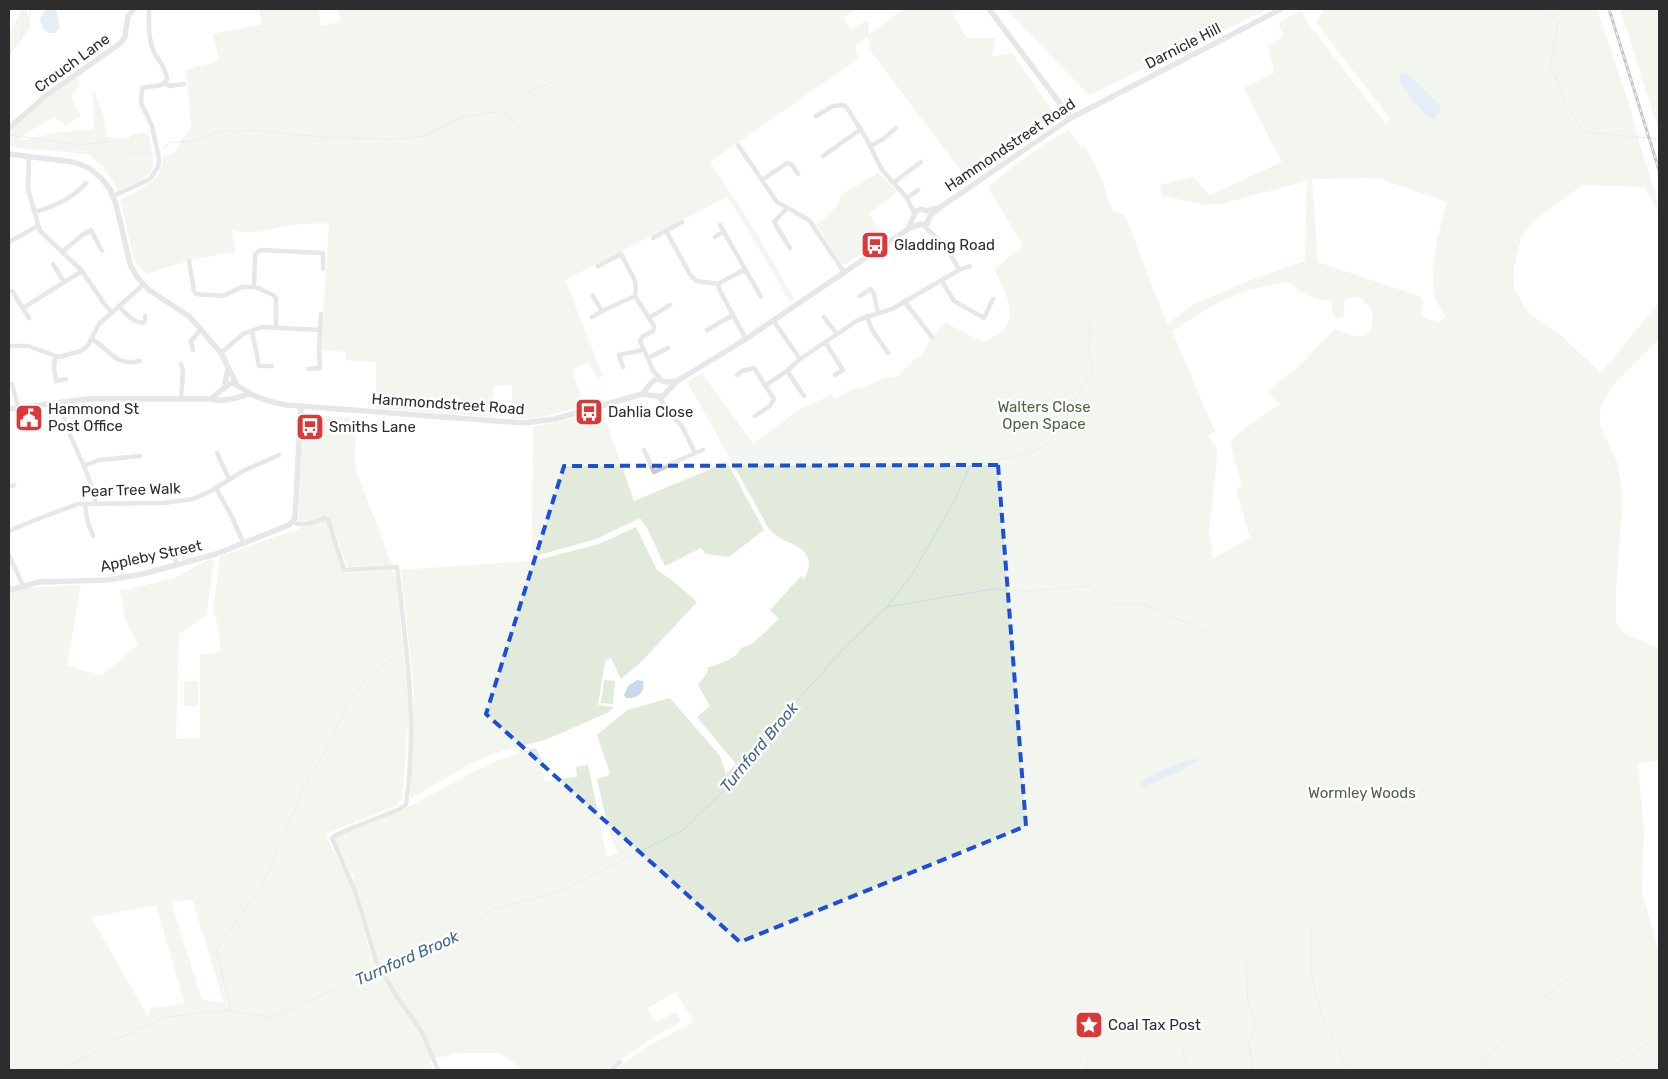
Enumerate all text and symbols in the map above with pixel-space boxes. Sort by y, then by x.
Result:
street label: Darnicle Hill [1142,19,1224,73]
street label: Crouch Lane [31,30,113,96]
street label: Hammondstreet Road [941,95,1079,195]
bus stop icon: Gladding Road [860,230,890,260]
place label: Gladding Road [894,236,995,254]
street label: Hammondstreet Road [371,390,525,418]
bus stop icon: Dahlia Close [574,397,604,427]
park label: Walters Close Open Space [997,398,1091,433]
place label: Hammond St Post Office [48,400,139,435]
public building icon: Hammond St Post Office [14,403,44,433]
place label: Dahlia Close [608,403,693,421]
bus stop icon: Smiths Lane [295,412,325,442]
place label: Smiths Lane [329,418,416,436]
street label: Pear Tree Walk [81,479,181,501]
street label: Appleby Street [98,536,204,576]
water label: Turnford Brook [716,698,803,796]
park label: Wormley Woods [1308,784,1416,802]
water label: Turnford Brook [352,926,462,989]
place icon: Coal Tax Post [1074,1010,1104,1040]
place label: Coal Tax Post [1108,1016,1201,1034]

